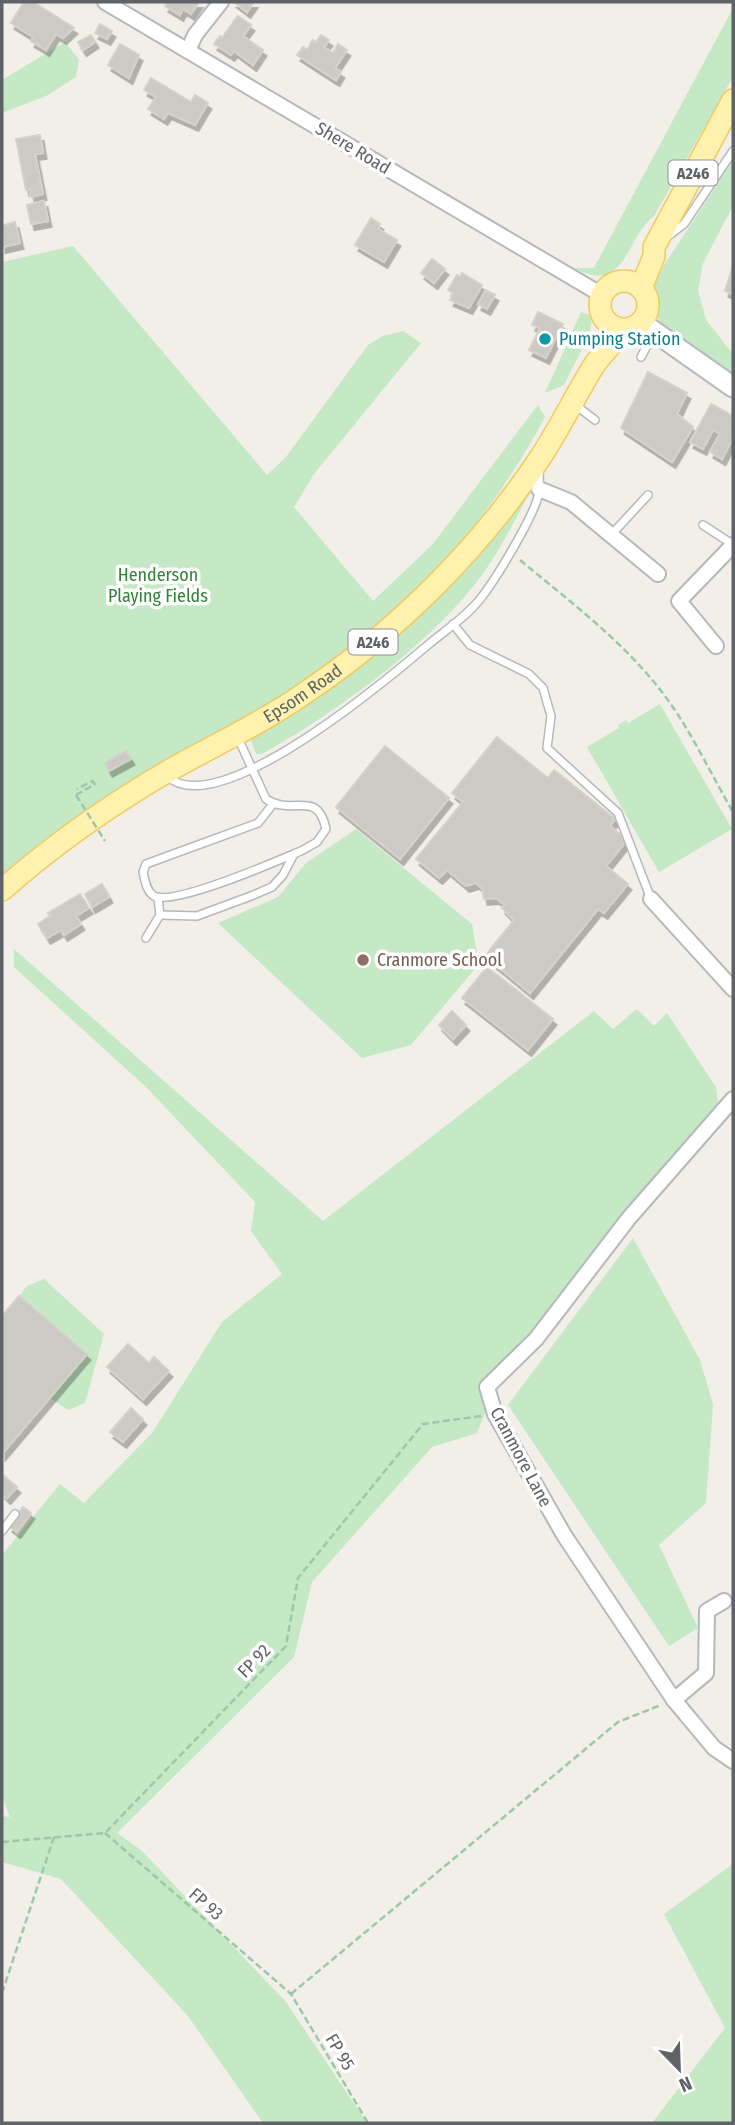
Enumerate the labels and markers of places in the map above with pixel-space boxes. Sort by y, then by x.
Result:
place label: Pumping Station [559,328,680,350]
marker: Pumping Station [537,331,553,347]
place label: Cranmore School [377,949,502,971]
marker: Cranmore School [355,952,371,968]

